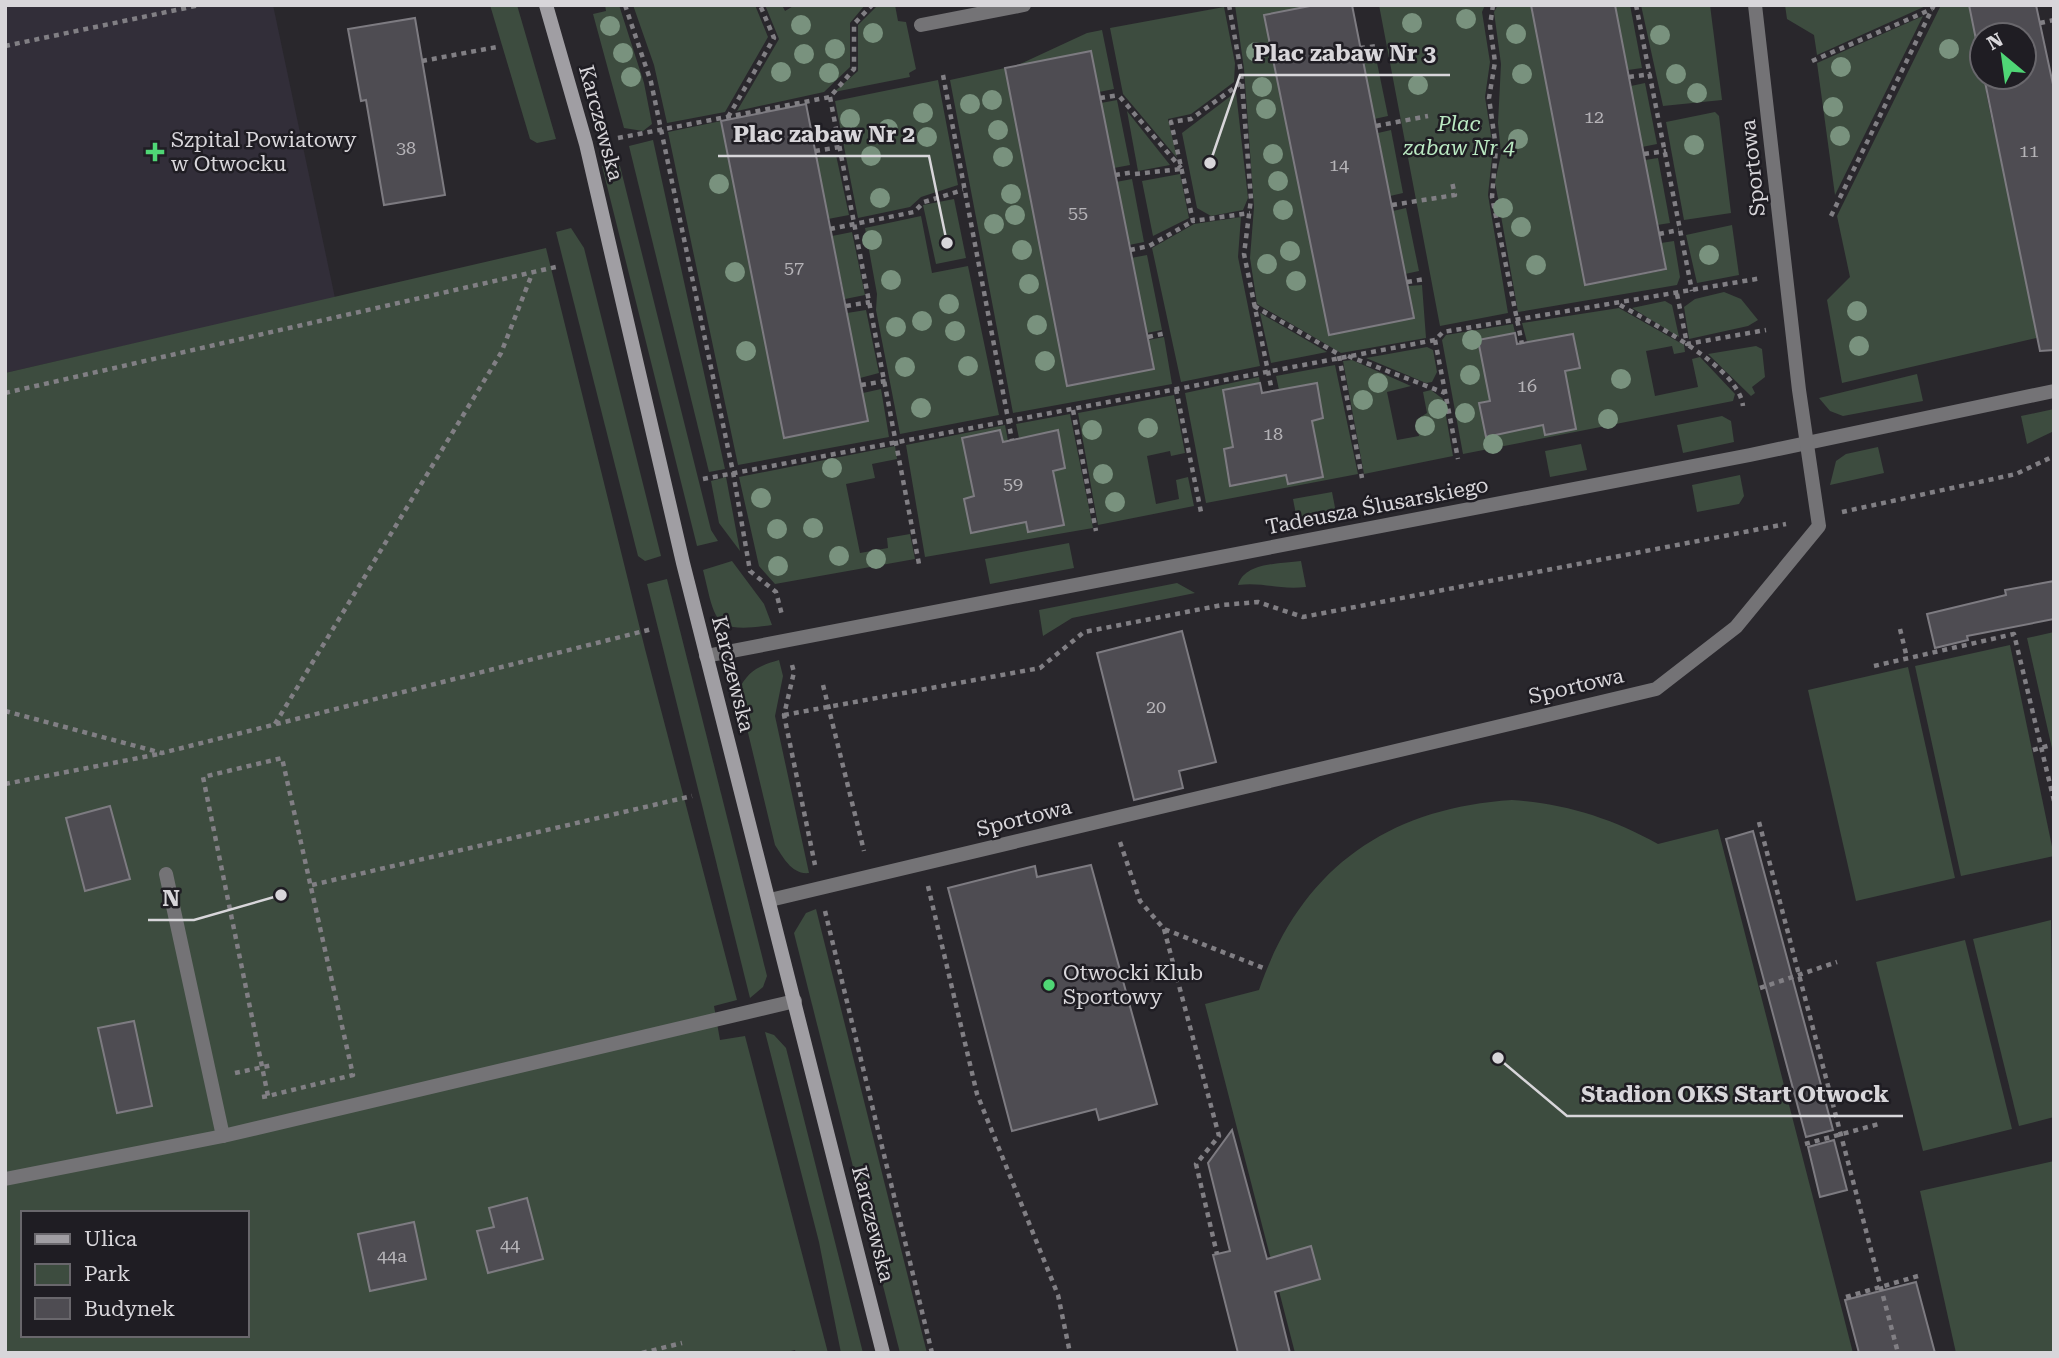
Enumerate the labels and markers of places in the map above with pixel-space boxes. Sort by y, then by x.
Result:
callout: Plac zabaw Nr 3 [1240,31,1450,75]
callout: Plac zabaw Nr 2 [718,112,929,156]
place label: Szpital Powiatowy w Otwocku [171,128,357,176]
marker: Szpital Powiatowy w Otwocku [145,142,165,162]
callout: N [148,876,194,920]
place label: Otwocki Klub Sportowy [1063,961,1203,1009]
marker: Otwocki Klub Sportowy [1041,977,1057,993]
callout: Stadion OKS Start Otwock [1567,1072,1903,1116]

